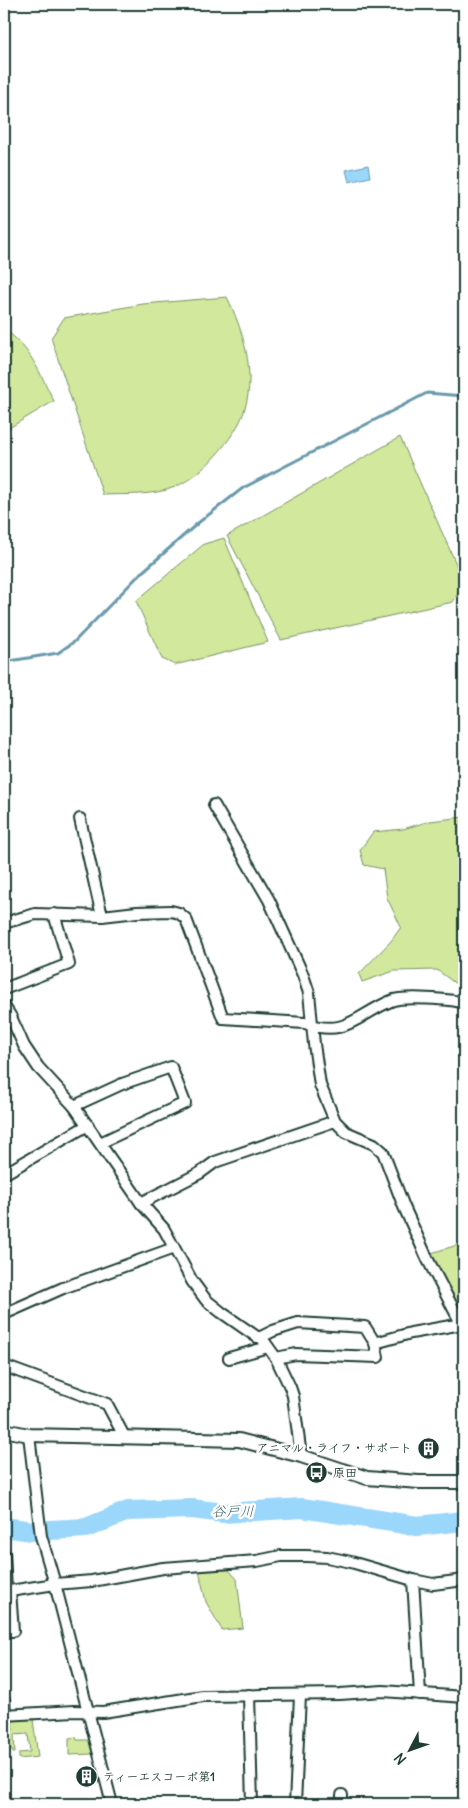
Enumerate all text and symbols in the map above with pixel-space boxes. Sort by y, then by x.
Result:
building icon: アニマル・ライフ・サポート [416,1436,440,1460]
place label: アニマル・ライフ・サポート [256,1440,412,1455]
bus stop icon: 原田 [305,1461,329,1485]
place label: 原田 [333,1465,357,1480]
water label: 谷戸川 [212,1502,254,1520]
north arrow [386,1726,436,1776]
text: N [390,1749,410,1768]
building icon: ティーエスコーポ第1 [75,1765,99,1789]
place label: ティーエスコーポ第1 [103,1769,215,1784]

